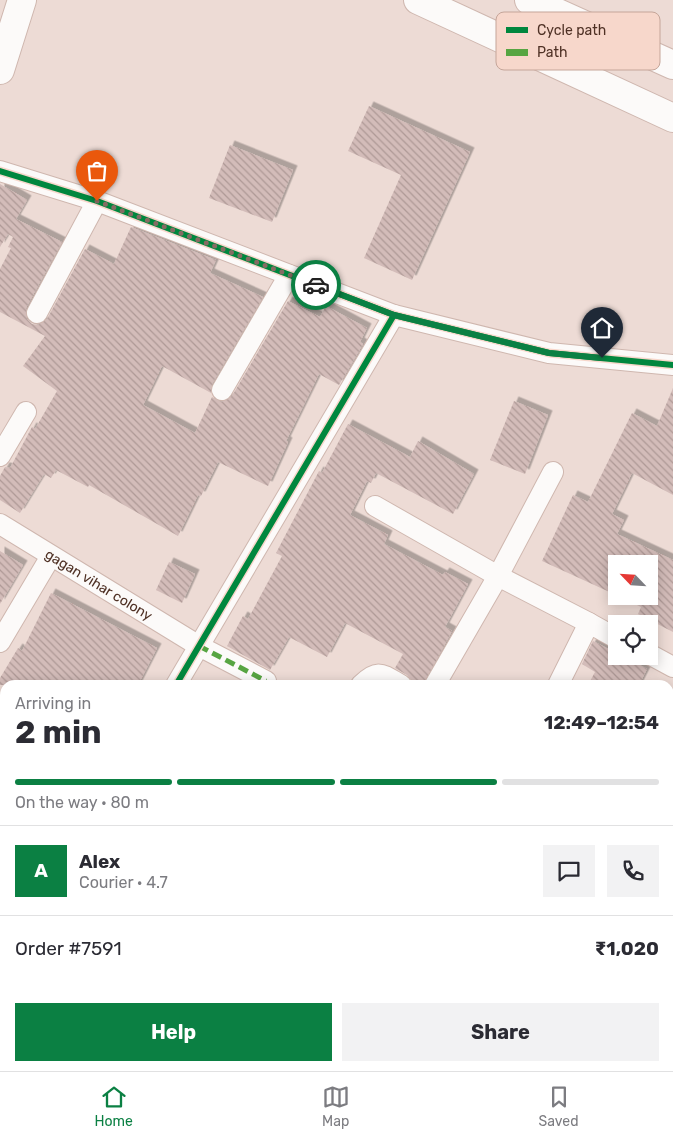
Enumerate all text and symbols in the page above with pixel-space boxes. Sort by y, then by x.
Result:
legend [496,12,660,70]
text: Cycle path [537,22,606,39]
text: Path [537,44,568,61]
pin [76,150,118,201]
icon: bag [83,157,111,185]
courier [291,260,341,310]
icon: car [302,271,330,299]
pin [581,307,623,358]
icon: home [588,314,616,342]
street label: gagan vihar colony [42,546,156,625]
north arrow [608,555,658,605]
map controls [608,555,658,665]
button: locate [608,615,658,665]
text: Arriving in [15,694,91,713]
text: 12:49–12:54 [544,711,659,734]
text: 2 min [15,713,102,751]
text: On the way · 80 m [15,793,149,812]
button: chat [543,845,595,897]
button: phone [607,845,659,897]
text: Alex [79,850,120,873]
text: A [34,859,48,882]
text: Courier · 4.7 [79,873,168,892]
text: Order #7591 [15,937,122,960]
text: ₹1,020 [595,937,659,960]
button: Help [15,1003,332,1061]
button: Share [342,1003,659,1061]
tab: Home [94,1083,133,1130]
tab: Map [322,1083,350,1130]
tab: Saved [539,1083,579,1130]

